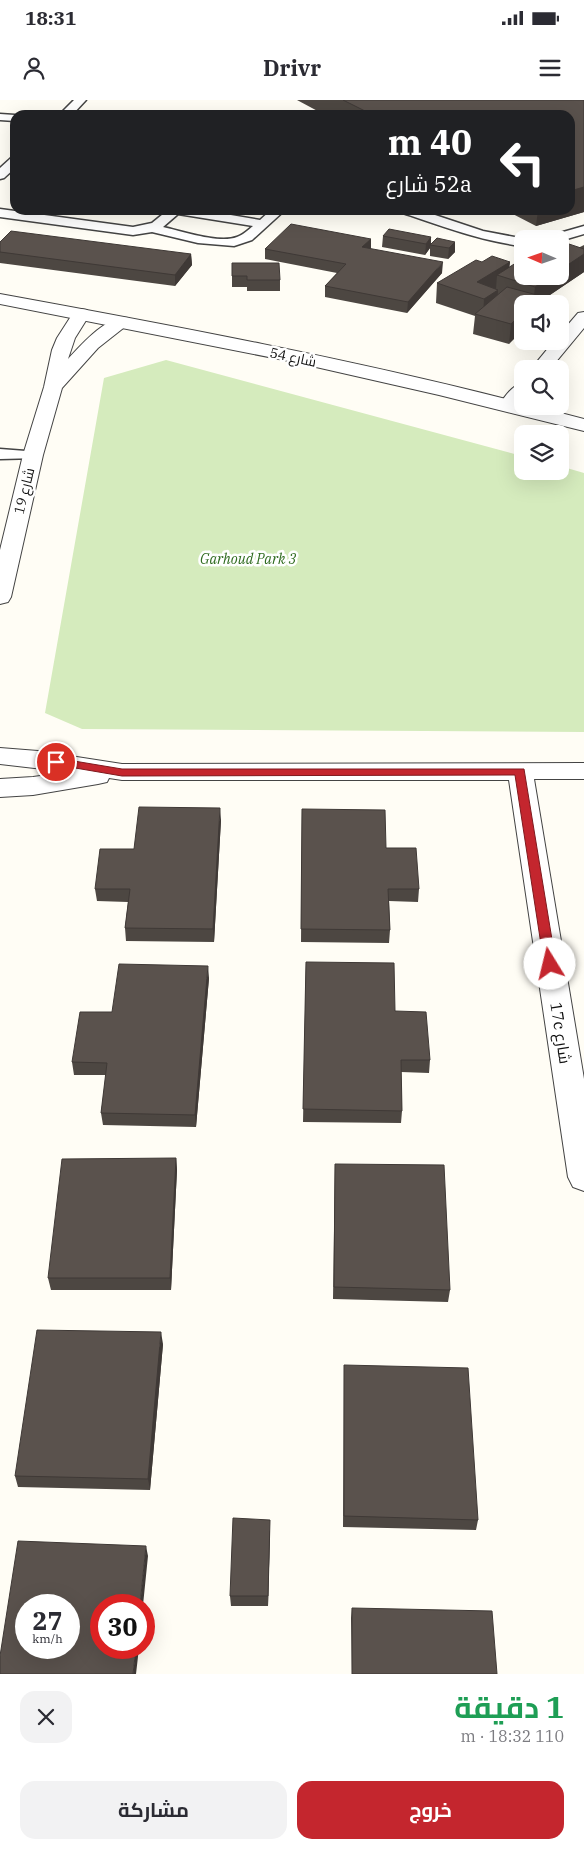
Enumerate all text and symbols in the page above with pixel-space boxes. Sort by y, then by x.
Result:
text: 18:31 [25,6,76,30]
text: Drivr [263,53,321,82]
icon: person [20,54,48,82]
icon: menu [536,54,564,82]
text: 40 m [388,119,472,165]
icon: left [490,130,555,195]
text: 52a شارع [386,169,472,198]
north arrow [514,230,569,285]
map controls [514,230,569,480]
button: sound [514,295,569,350]
street label: شارع 54 [268,343,318,371]
button: search [514,360,569,415]
button: layers [514,425,569,480]
street label: شارع 19 [10,466,38,516]
park label: Garhoud Park 3 [200,550,296,568]
pin [35,741,77,783]
icon: arrive [42,748,70,776]
position arrow [523,937,575,989]
street label: 17c شارع [544,1001,576,1066]
speed limit sign: 30 [90,1594,155,1659]
text: 27 [32,1604,63,1637]
text: km/h [32,1631,63,1646]
text: 1 دقيقة [454,1687,564,1726]
button: close [20,1691,72,1743]
text: 110 m · 18:32 [461,1726,564,1746]
button: مشاركة [20,1781,287,1839]
button: خروج [297,1781,564,1839]

